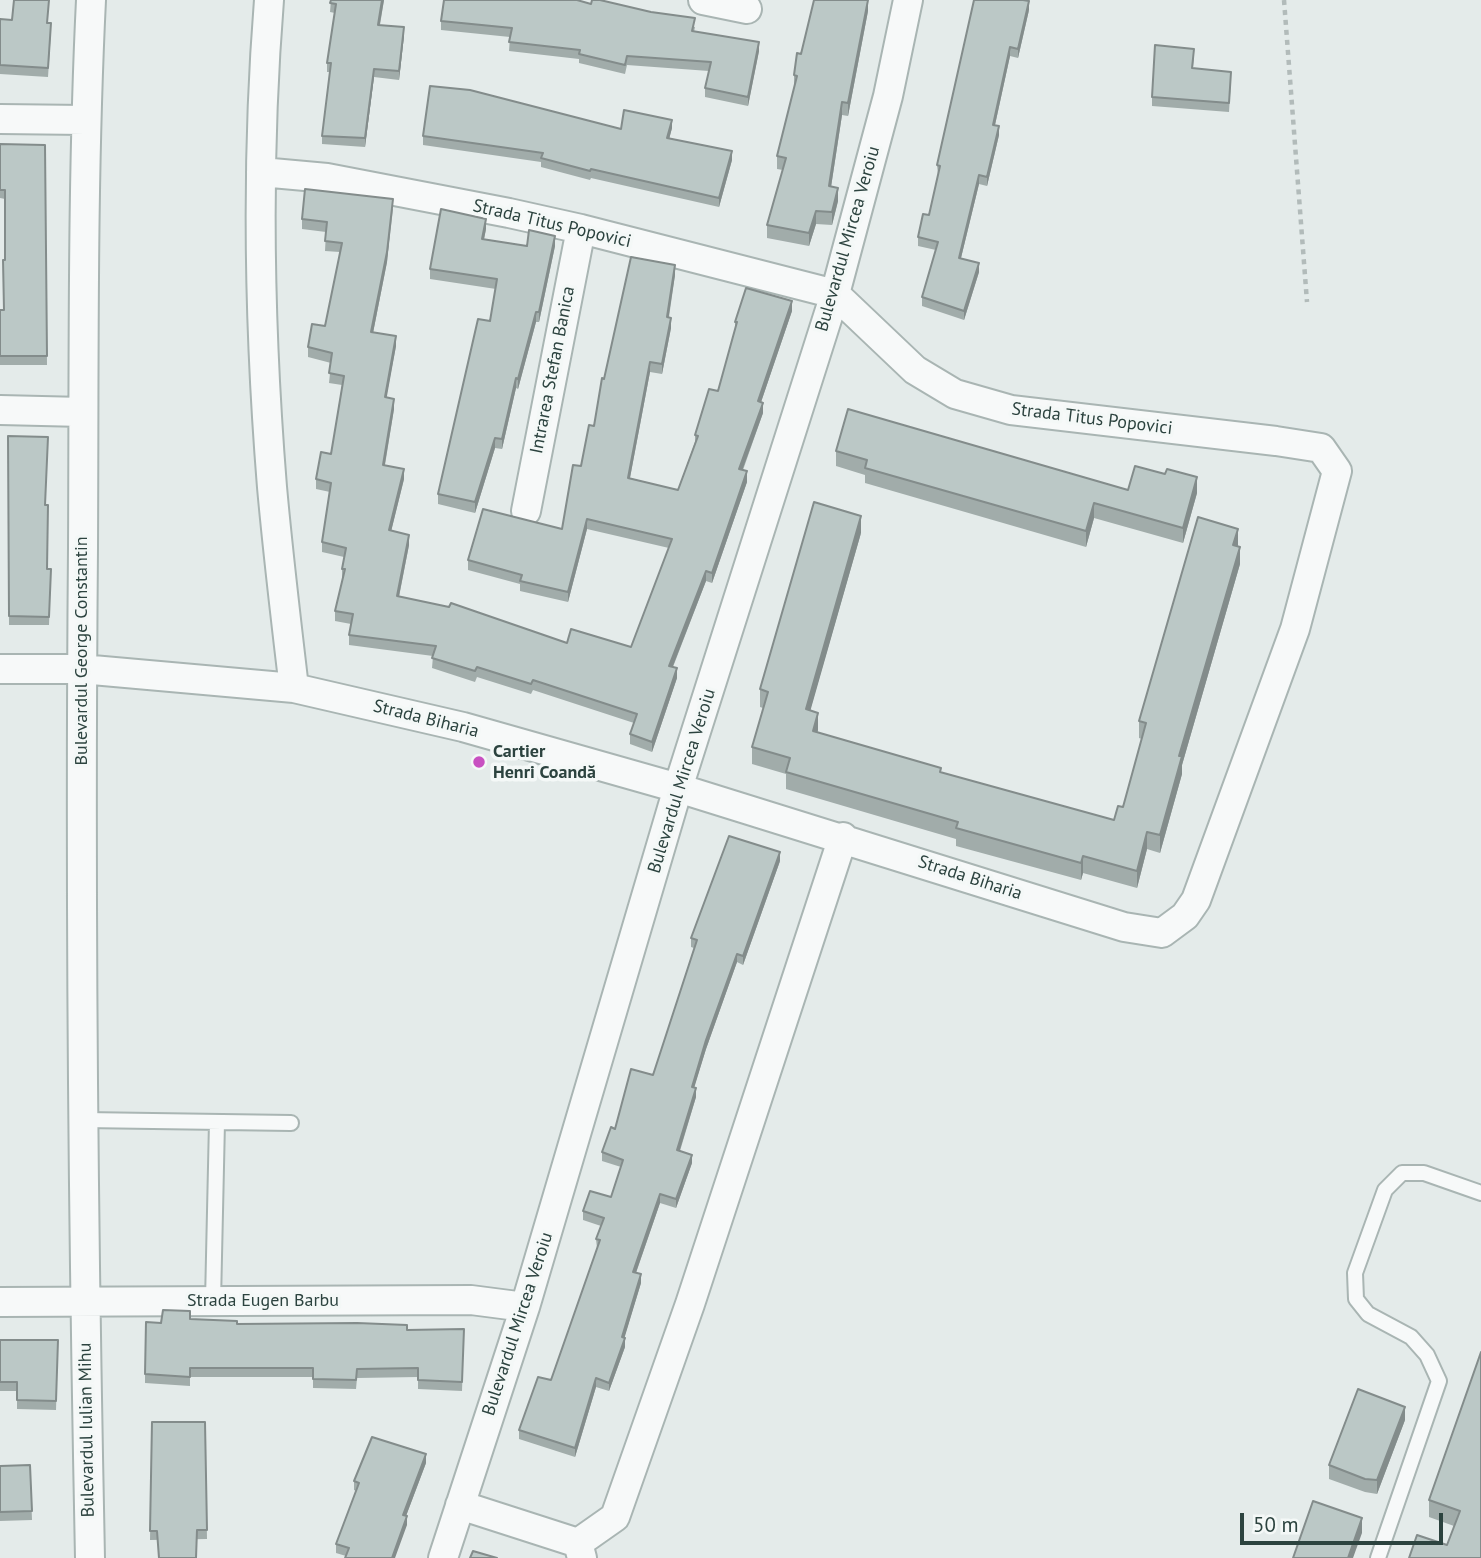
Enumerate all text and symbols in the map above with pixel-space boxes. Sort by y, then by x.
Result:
street label: Bulevardul Mircea Veroiu [811,144,885,334]
street label: Strada Titus Popovici [471,195,633,253]
street label: Intrarea Stefan Banica [526,284,580,456]
street label: Strada Titus Popovici [1010,398,1174,440]
street label: Bulevardul George Constantin [71,536,93,766]
street label: Bulevardul Mircea Veroiu [644,686,720,876]
street label: Strada Biharia [371,695,481,743]
place label: Cartier Henri Coandă [493,741,596,784]
marker: Cartier Henri Coandă [471,754,487,770]
street label: Strada Biharia [915,851,1025,905]
street label: Bulevardul Mircea Veroiu [478,1229,558,1419]
street label: Strada Eugen Barbu [187,1290,339,1312]
street label: Bulevardul Iulian Mihu [75,1343,99,1517]
scale bar [1243,1498,1446,1542]
text: 50 m [1253,1511,1299,1538]

